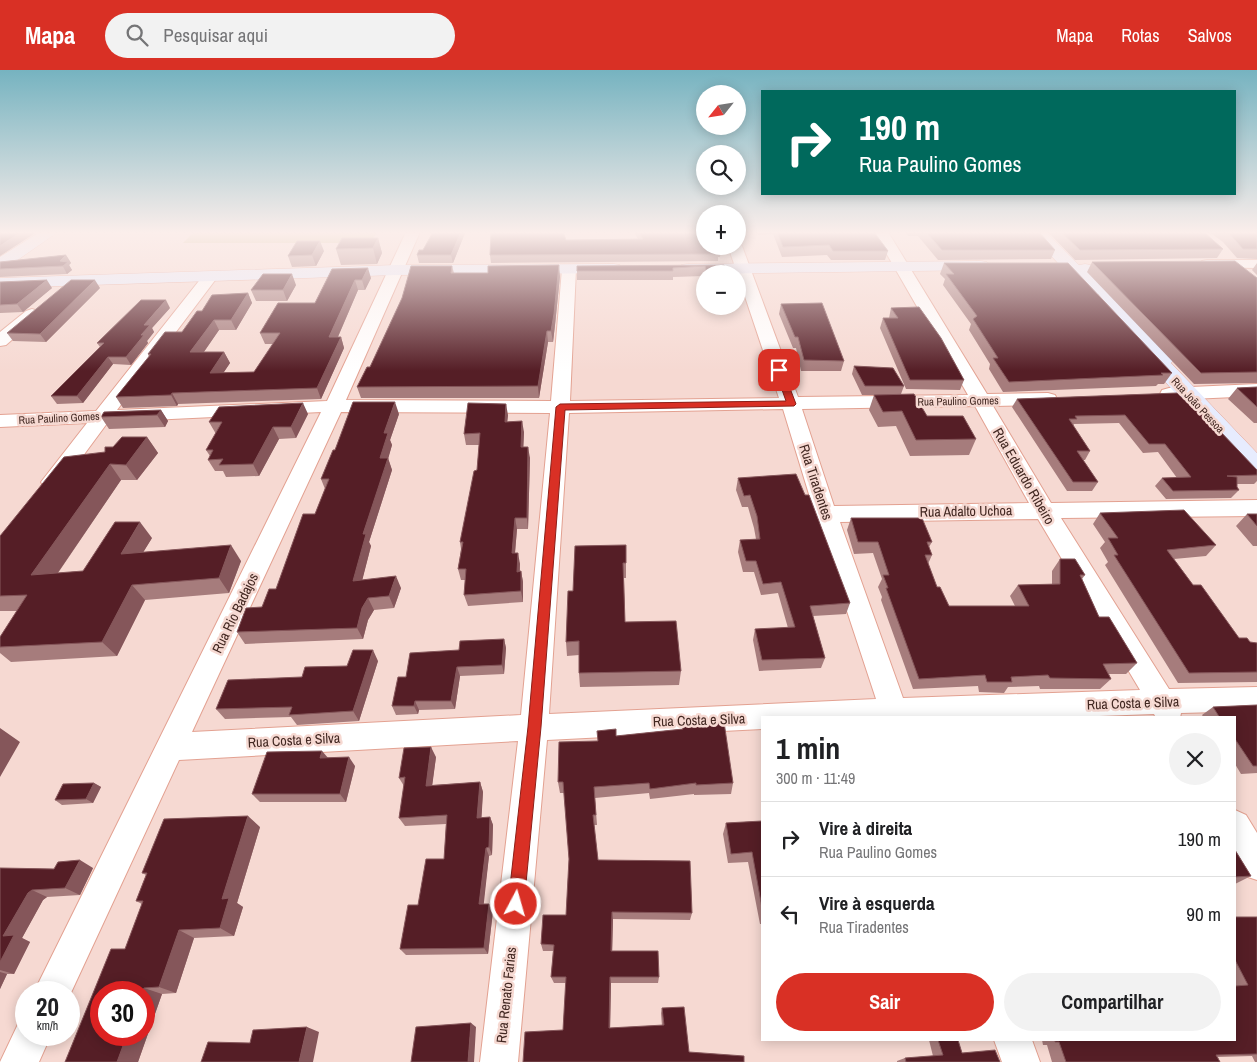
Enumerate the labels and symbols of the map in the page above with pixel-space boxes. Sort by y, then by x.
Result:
north arrow [696,85,746,135]
pin [758,349,800,391]
street label: Rua João Pessoa [1169,374,1227,436]
street label: Rua Paulino Gomes [917,393,999,409]
street label: Rua Paulino Gomes [18,409,100,427]
street label: Rua Eduardo Ribeiro [989,425,1059,527]
street label: Rua Tiradentes [795,442,837,522]
street label: Rua Adalto Uchoa [920,501,1013,521]
street label: Rua Rio Badajos [208,570,262,656]
street label: Rua Costa e Silva [1086,692,1180,714]
street label: Rua Costa e Silva [652,709,746,731]
street label: Rua Costa e Silva [247,729,341,751]
position arrow [489,877,541,929]
street label: Rua Renato Farias [492,946,520,1044]
speed limit sign: 30 [90,981,155,1046]

